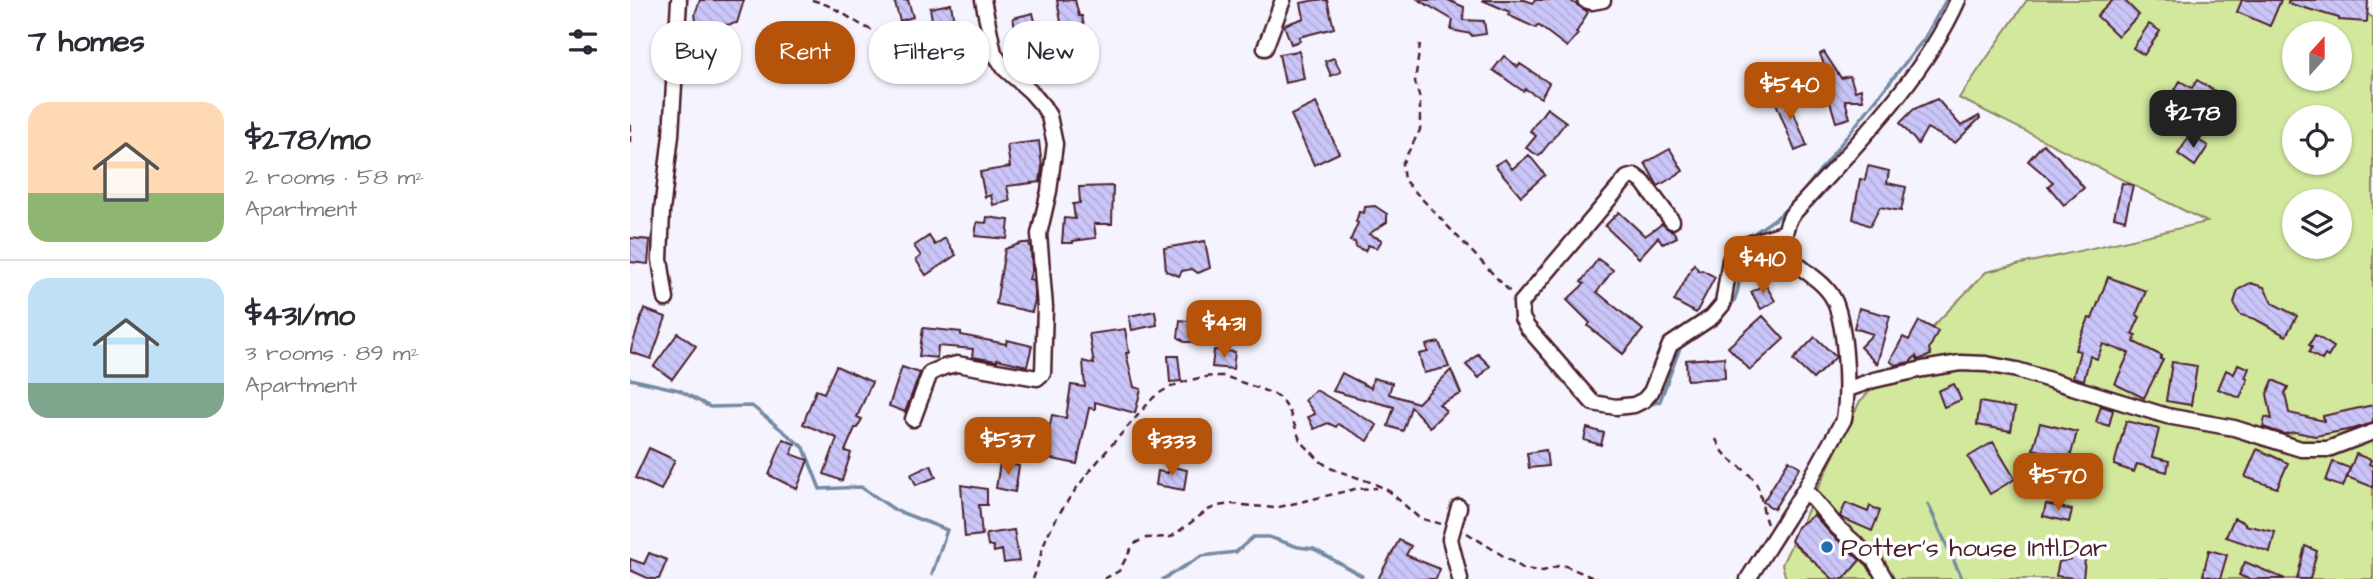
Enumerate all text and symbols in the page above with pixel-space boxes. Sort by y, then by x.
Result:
text: 7 homes [28,21,145,63]
chip: Buy [651,21,741,84]
chip: Rent [755,21,855,84]
chip: Filters [869,21,989,84]
chip: New [1003,21,1099,84]
north arrow [2282,21,2352,91]
map controls [2282,21,2352,259]
icon: filters [564,23,602,61]
pin: $540 [1749,62,1831,122]
text: $540 [1760,69,1820,101]
pin: $278 [2152,90,2234,150]
text: $278 [2165,97,2221,129]
button: locate [2282,105,2352,175]
text: $278/mo [245,119,371,161]
icon: home [84,130,168,214]
text: 2 rooms · 58 m² [245,161,424,193]
button: layers [2282,189,2352,259]
text: Apartment [245,193,357,225]
pin: $410 [1722,236,1804,296]
text: $410 [1740,243,1786,275]
text: $431/mo [245,295,355,337]
pin: $431 [1183,300,1265,360]
icon: home [84,306,168,390]
text: $431 [1202,307,1246,339]
text: 3 rooms · 89 m² [245,337,419,369]
text: Apartment [245,369,357,401]
pin: $537 [967,418,1049,477]
pin: $333 [1131,419,1213,478]
text: $537 [981,424,1035,456]
text: $333 [1148,425,1196,457]
pin: $570 [2017,454,2099,513]
text: $570 [2029,460,2087,492]
place label: Potter's house Intl.Dar [1841,530,2107,566]
marker: Potter's house Intl.Dar [1819,539,1835,555]

